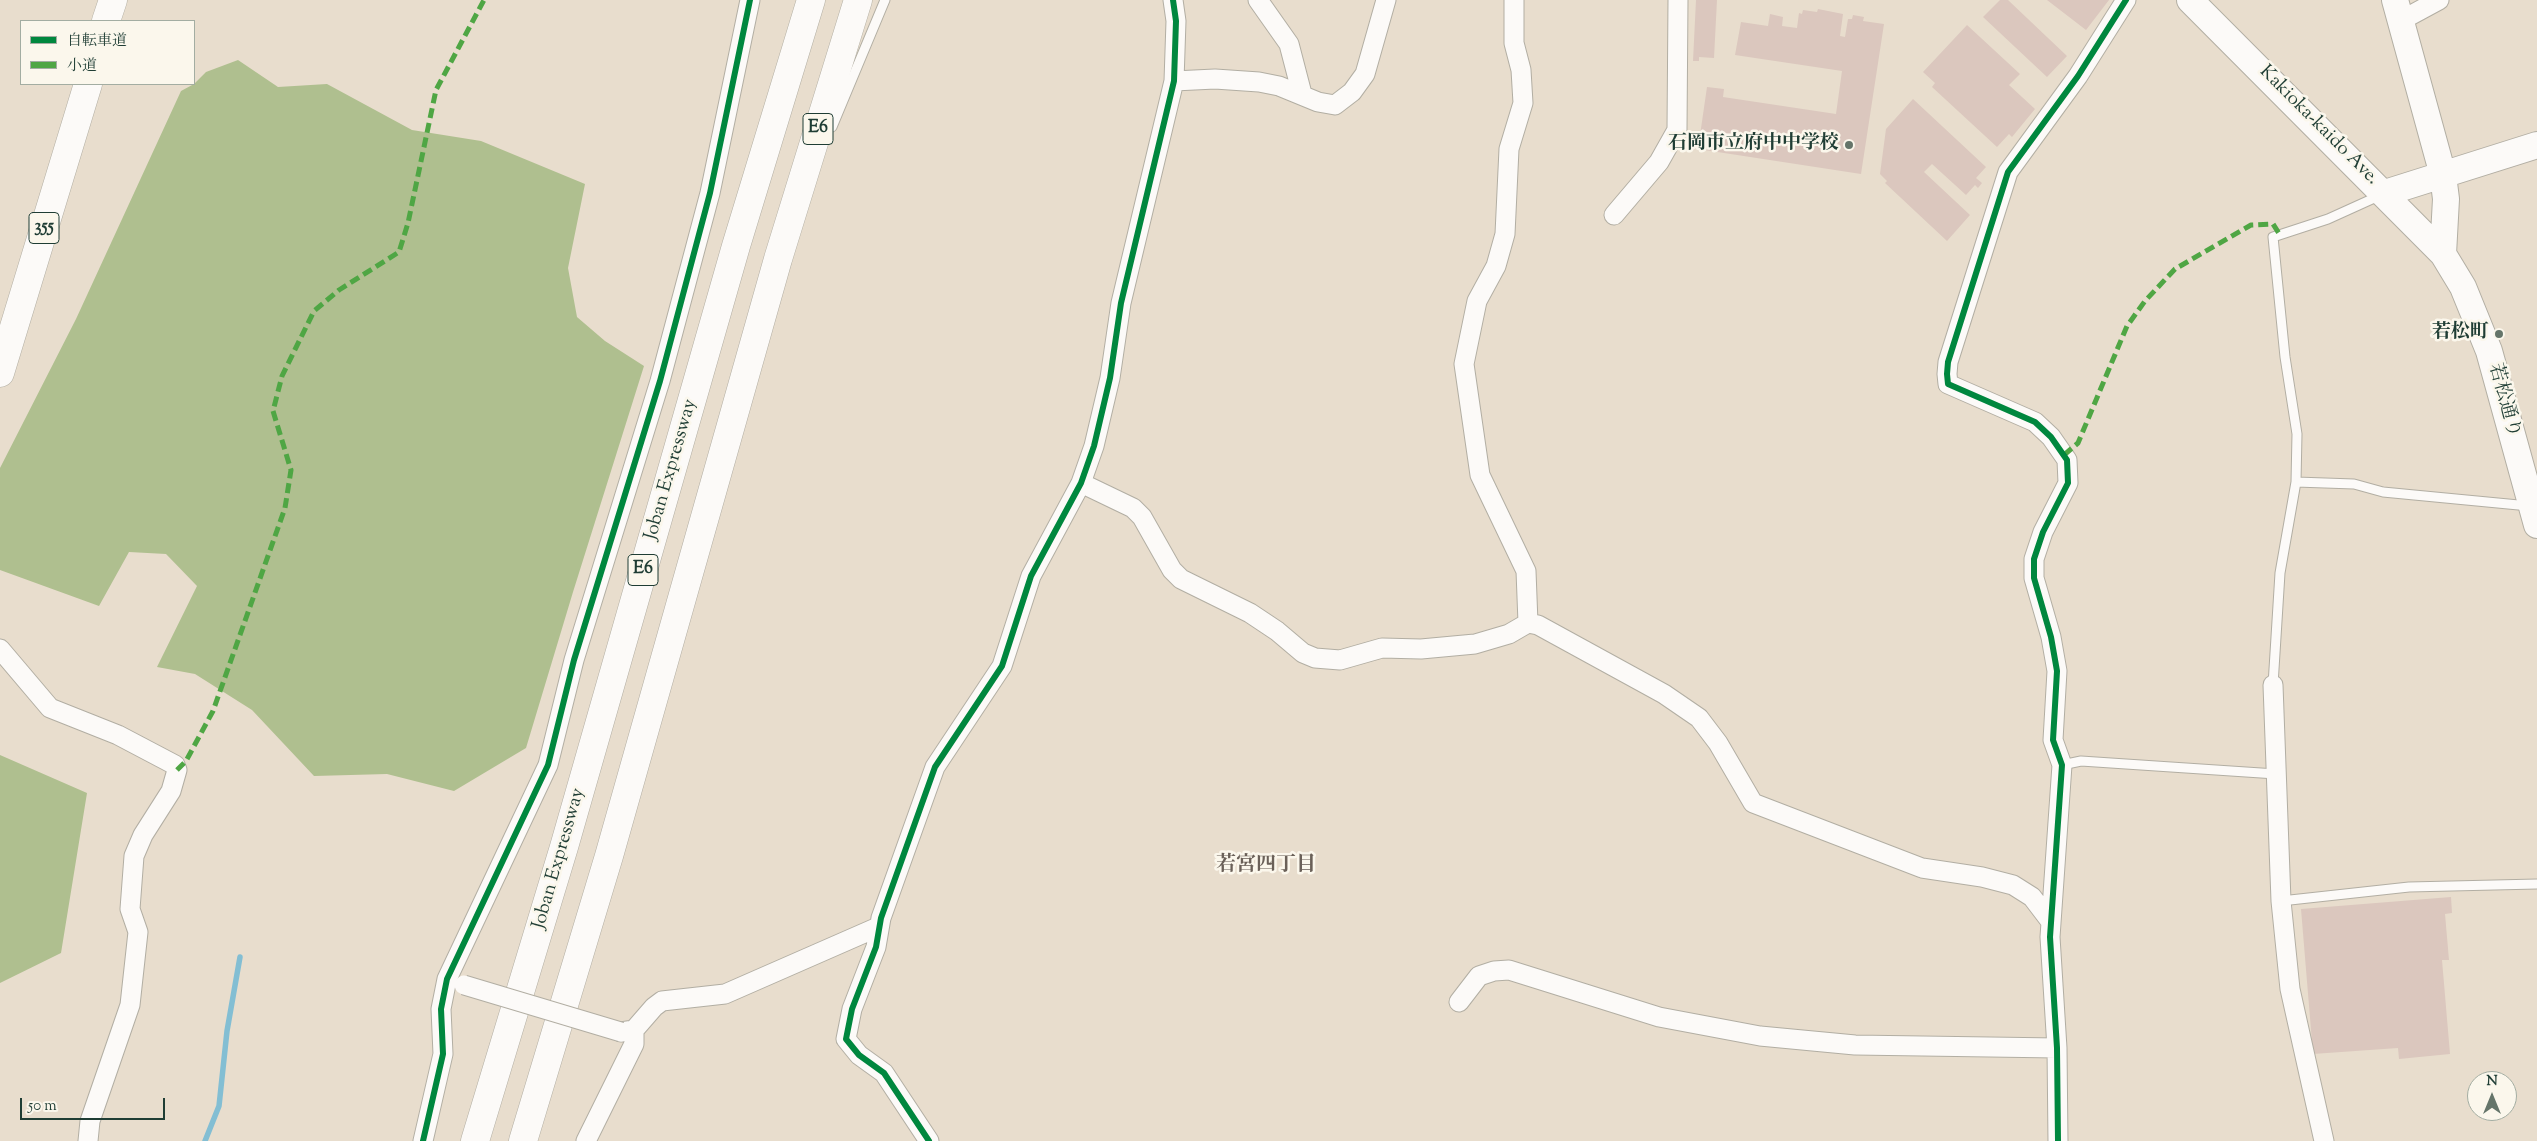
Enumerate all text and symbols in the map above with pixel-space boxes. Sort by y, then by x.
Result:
legend [20,20,195,85]
text: 自転車道 [67,31,127,52]
text: 小道 [67,56,97,77]
street label: Kakioka-kaido Ave. [2253,61,2383,191]
road number: E6 [803,114,833,144]
place label: 石岡市立府中中学校 [1668,134,1839,156]
marker: 石岡市立府中中学校 [1843,139,1855,151]
road number: 355 [29,212,59,244]
place label: 若松町 [2432,323,2489,345]
marker: 若松町 [2493,328,2505,340]
street label: 若松通り [2482,361,2524,441]
street label: Joban Expressway [641,397,703,543]
road number: E6 [628,554,658,586]
street label: Joban Expressway [529,786,591,932]
district label: 若宮四丁目 [1216,855,1316,879]
north arrow [2467,1071,2517,1121]
text: N [2486,1072,2498,1092]
scale bar [22,1088,168,1120]
text: 50 m [28,1096,57,1117]

